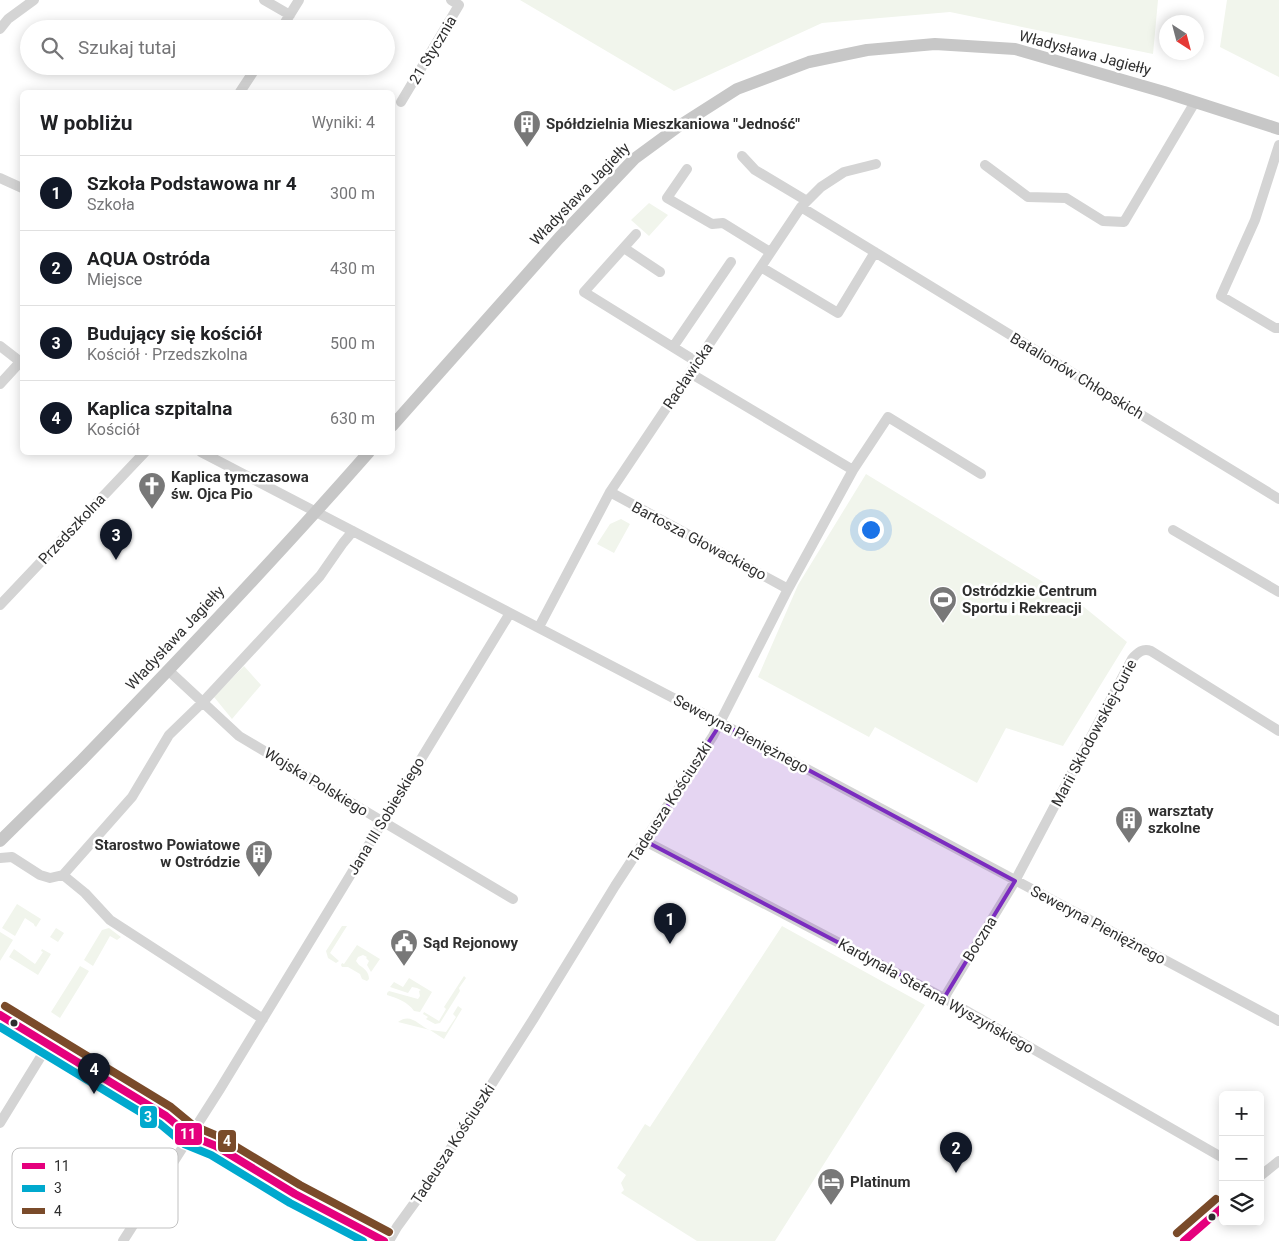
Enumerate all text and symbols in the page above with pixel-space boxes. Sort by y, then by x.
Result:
street label: 21 Stycznia [406,12,460,88]
north arrow [1159,15,1204,60]
search box [20,20,395,75]
street label: Władysława Jagiełły [1017,27,1153,79]
icon: search [38,34,66,62]
text: Szukaj tutaj [78,36,176,59]
building icon: Spółdzielnia Mieszkaniowa "Jedność" [512,109,542,148]
text: W pobliżu [40,111,133,135]
text: Wyniki: 4 [312,113,375,132]
place label: Spółdzielnia Mieszkaniowa "Jedność" [546,115,800,133]
street label: Władysława Jagiełły [526,139,634,249]
text: Szkoła Podstawowa nr 4 [87,172,297,195]
text: 1 [51,184,61,203]
text: 300 m [330,184,375,203]
text: Szkoła [87,195,135,214]
text: AQUA Ostróda [87,247,210,270]
text: 2 [51,259,61,278]
text: 430 m [330,259,375,278]
text: Miejsce [87,270,142,289]
text: Budujący się kościół [87,322,262,345]
street label: Batalionów Chłopskich [1007,329,1147,423]
text: 3 [51,334,61,353]
text: 500 m [330,334,375,353]
street label: Racławicka [659,339,717,413]
text: Kościół · Przedszkolna [87,345,248,364]
text: Kaplica szpitalna [87,397,232,420]
text: 4 [51,409,61,428]
text: 630 m [330,409,375,428]
text: Kościół [87,420,140,439]
place label: Kaplica tymczasowa św. Ojca Pio [171,468,309,503]
church icon: Kaplica tymczasowa św. Ojca Pio [137,471,167,510]
street label: Przedszkolna [35,490,109,568]
street label: Bartosza Głowackiego [629,498,769,584]
your location [858,517,884,543]
pin: 3 [100,519,132,560]
street label: Władysława Jagiełły [122,582,228,694]
place label: Ostródzkie Centrum Sportu i Rekreacji [962,582,1097,617]
sports icon: Ostródzkie Centrum Sportu i Rekreacji [928,585,958,624]
street label: Marii Skłodowskiej-Curie [1048,656,1140,810]
street label: Seweryna Pieniężnego [670,691,812,777]
street label: Tadeusza Kościuszki [624,738,716,866]
street label: Wojska Polskiego [261,744,371,820]
street label: Jana III Sobieskiego [344,754,428,878]
place label: warsztaty szkolne [1148,802,1214,837]
building icon: warsztaty szkolne [1114,805,1144,844]
place label: Starostwo Powiatowe w Ostródzie [94,836,240,871]
building icon: Starostwo Powiatowe w Ostródzie [244,839,274,878]
street label: Seweryna Pieniężnego [1027,882,1169,968]
pin: 1 [654,903,686,944]
street label: Boczna [959,913,1001,965]
public building icon: Sąd Rejonowy [389,928,419,967]
place label: Sąd Rejonowy [423,934,518,952]
street label: Kardynała Stefana Wyszyńskiego [835,935,1037,1057]
unlabelled marker [9,1018,19,1028]
pin: 4 [78,1053,110,1094]
street label: Tadeusza Kościuszki [407,1080,499,1208]
map controls [1219,1091,1264,1226]
button: + [1219,1091,1264,1136]
line badge: 3 [139,1105,158,1129]
text: 3 [144,1109,152,1125]
line badge: 11 [174,1122,203,1146]
text: 11 [180,1126,196,1142]
line badge: 4 [217,1129,237,1153]
pin: 2 [940,1132,972,1173]
text: 4 [223,1133,231,1149]
button: − [1219,1136,1264,1181]
legend [12,1148,178,1228]
text: 11 [54,1158,70,1174]
hotel icon: Platinum [816,1167,846,1206]
place label: Platinum [850,1173,911,1191]
text: 3 [54,1180,62,1196]
button: layers [1219,1181,1264,1226]
text: 4 [54,1203,62,1219]
unlabelled marker [1207,1212,1217,1222]

